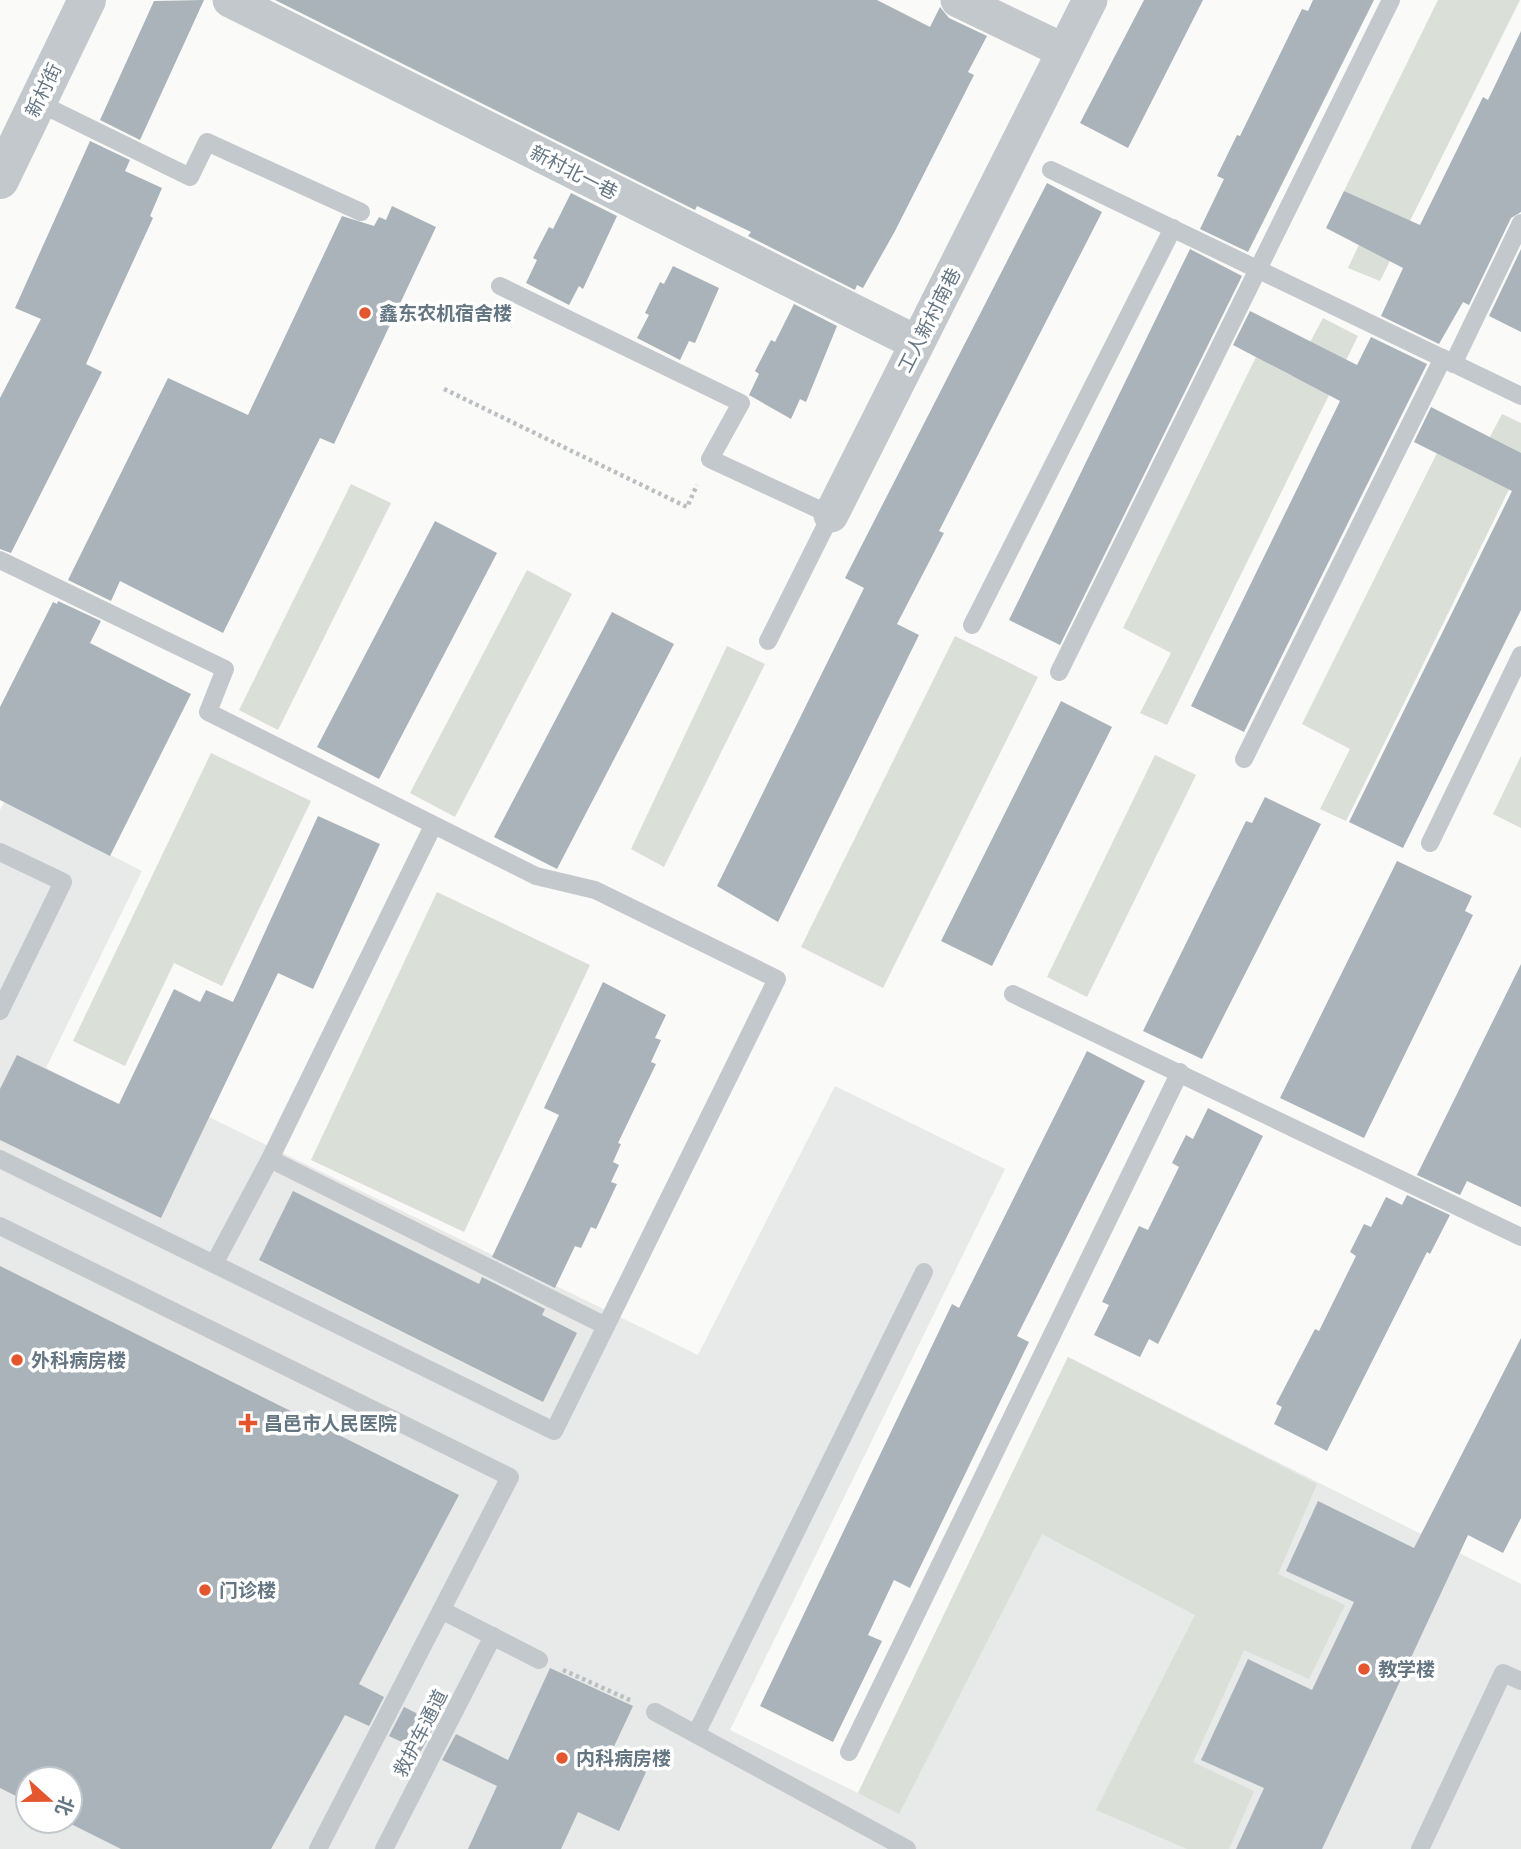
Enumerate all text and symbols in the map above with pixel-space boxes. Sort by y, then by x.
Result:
street label: 新村街 [20,59,67,121]
street label: 新村北一巷 [526,140,622,205]
street label: 工人新村南巷 [892,264,966,377]
place label: 鑫东农机宿舍楼 [379,301,512,326]
marker: 鑫东农机宿舍楼 [357,305,373,321]
place label: 外科病房楼 [31,1348,126,1373]
marker: 外科病房楼 [9,1352,25,1368]
place label: 昌邑市人民医院 [264,1411,397,1436]
marker: 昌邑市人民医院 [238,1413,258,1433]
place label: 门诊楼 [219,1578,276,1603]
marker: 门诊楼 [197,1582,213,1598]
place label: 教学楼 [1378,1657,1435,1682]
marker: 教学楼 [1356,1661,1372,1677]
street label: 救护车通道 [388,1685,453,1781]
place label: 内科病房楼 [576,1746,671,1771]
marker: 内科病房楼 [554,1750,570,1766]
north arrow [14,1765,84,1835]
text: 北 [49,1793,79,1819]

